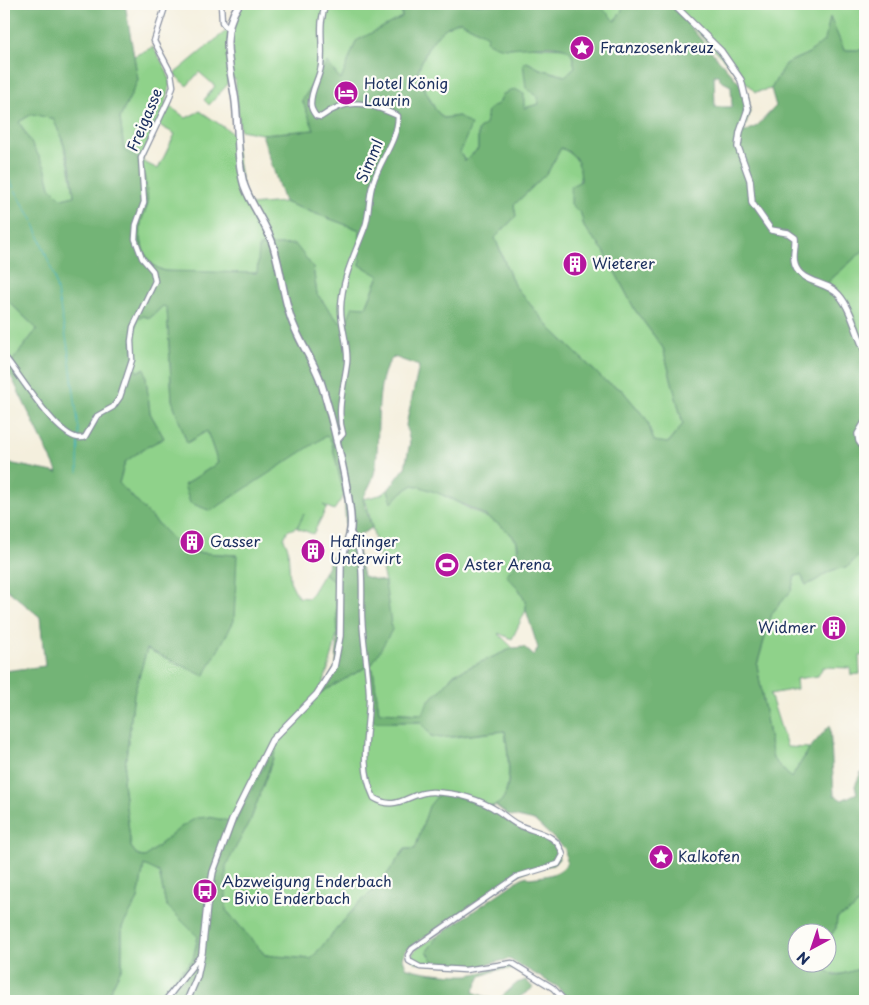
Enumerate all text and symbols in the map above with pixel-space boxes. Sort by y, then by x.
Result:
place icon: Franzosenkreuz [569,35,595,61]
place label: Franzosenkreuz [600,35,714,58]
place label: Hotel König Laurin [364,71,448,111]
hotel icon: Hotel König Laurin [333,80,359,106]
street label: Freigasse [120,84,167,155]
street label: Simml [349,135,388,186]
building icon: Wieterer [562,251,588,277]
place label: Wieterer [592,251,655,274]
building icon: Gasser [179,529,205,555]
place label: Gasser [210,529,261,552]
place label: Haflinger Unterwirt [330,529,401,569]
building icon: Haflinger Unterwirt [300,538,326,564]
sports icon: Aster Arena [434,552,460,578]
place label: Aster Arena [464,552,552,575]
place label: Widmer [758,615,816,638]
building icon: Widmer [821,615,847,641]
place icon: Kalkofen [648,844,674,870]
place label: Kalkofen [678,844,740,867]
place label: Abzweigung Enderbach - Bivio Enderbach [222,869,392,909]
bus stop icon: Abzweigung Enderbach - Bivio Enderbach [192,878,218,904]
north arrow [786,922,836,972]
text: N [792,947,814,970]

